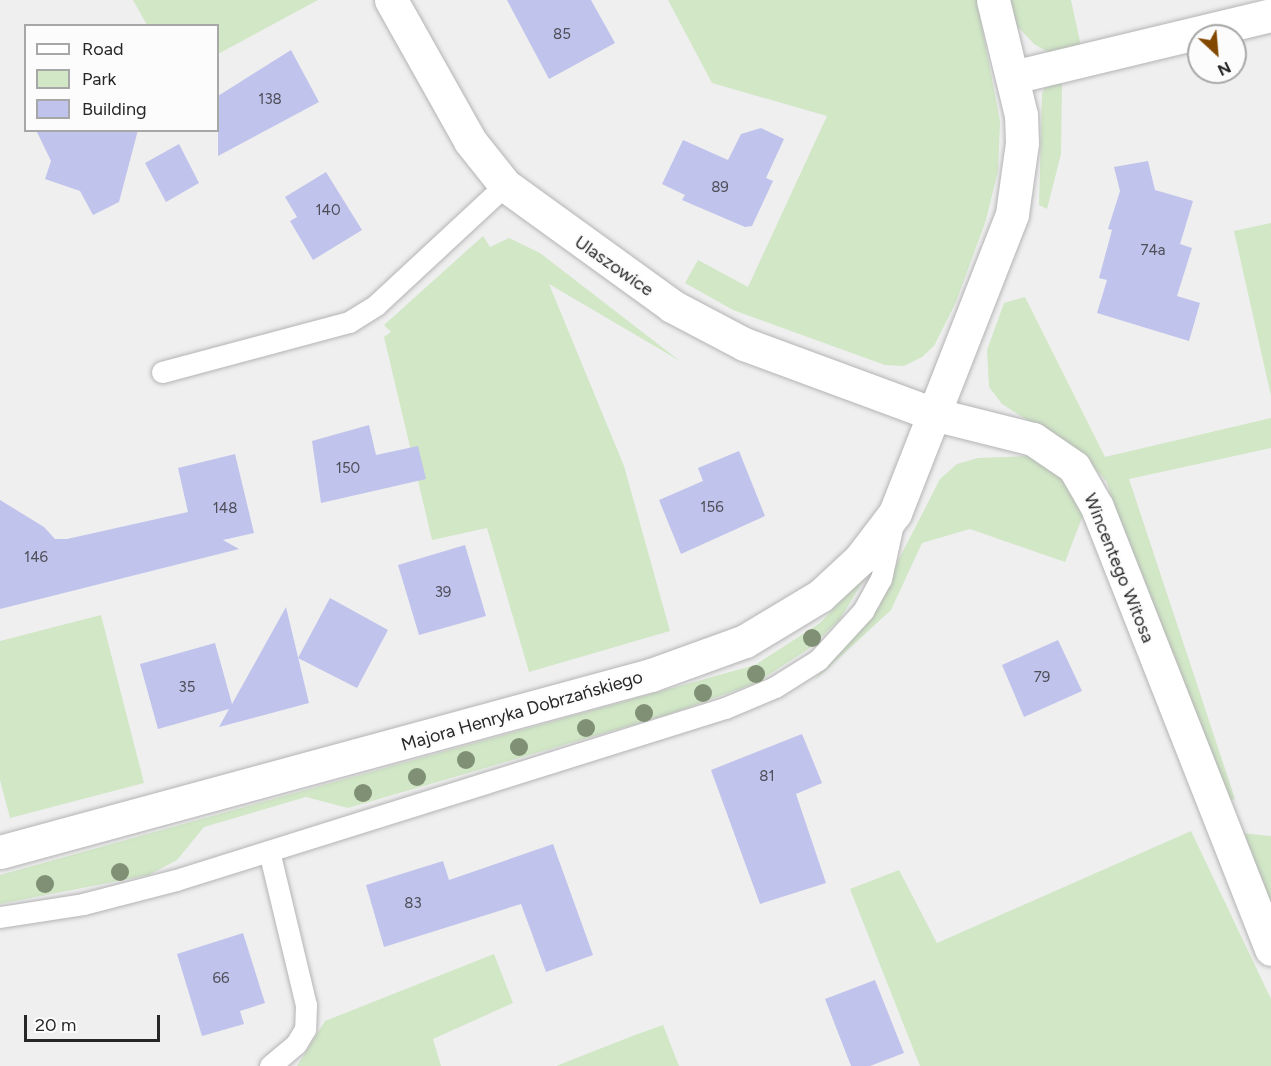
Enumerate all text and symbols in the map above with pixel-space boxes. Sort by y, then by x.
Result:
legend [24,24,219,132]
north arrow [1187,24,1247,84]
house number: 85 [553,26,571,44]
text: Road [82,38,123,60]
text: N [1215,58,1234,80]
text: Park [82,68,116,90]
house number: 138 [258,91,282,109]
text: Building [82,98,147,120]
house number: 89 [711,179,729,197]
house number: 140 [315,202,341,220]
street label: Ulaszowice [570,231,658,301]
house number: 74a [1140,242,1166,260]
house number: 150 [336,460,360,478]
street label: Wincentego Witosa [1079,490,1159,646]
house number: 156 [700,499,724,517]
house number: 148 [213,500,237,518]
house number: 146 [24,549,48,567]
house number: 39 [435,584,451,602]
street label: Majora Henryka Dobrzańskiego [399,666,645,756]
house number: 79 [1034,669,1050,687]
house number: 35 [179,679,195,697]
house number: 81 [759,768,775,786]
house number: 83 [404,895,422,913]
house number: 66 [213,970,229,988]
scale bar [27,1003,164,1041]
text: 20 m [35,1014,76,1036]

